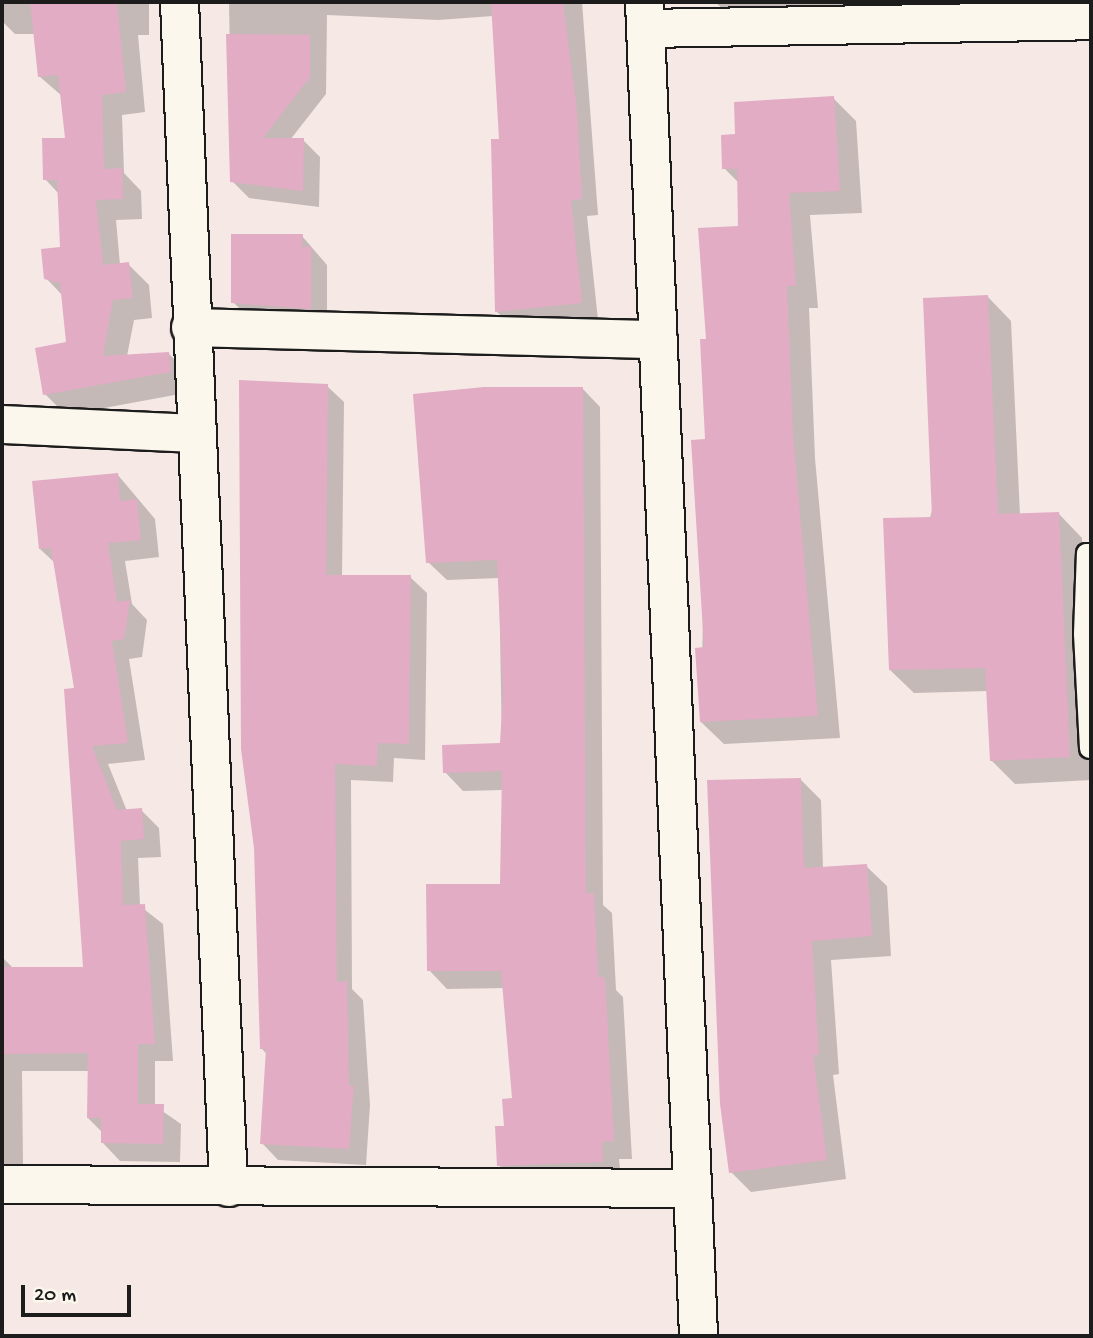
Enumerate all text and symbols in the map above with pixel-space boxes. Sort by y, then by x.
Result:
scale bar [24,1272,135,1316]
text: 20 m [34,1284,76,1309]

